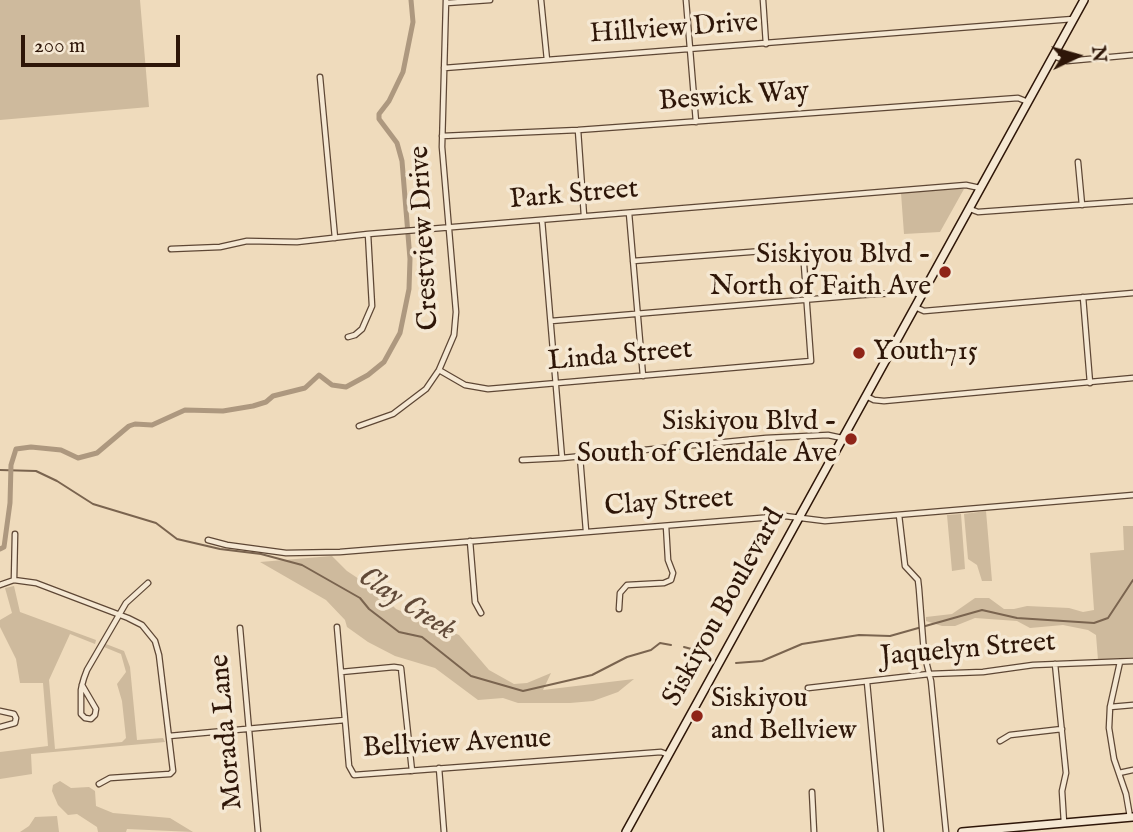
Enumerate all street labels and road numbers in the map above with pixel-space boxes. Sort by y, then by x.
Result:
street label: Hillview Drive [589,7,759,53]
street label: Beswick Way [658,76,810,120]
street label: Crestview Drive [404,145,448,331]
street label: Park Street [508,174,640,218]
street label: Linda Street [546,334,694,380]
street label: Clay Street [604,483,734,525]
street label: Siskiyou Boulevard [657,503,793,713]
street label: Jaquelyn Street [879,627,1057,675]
street label: Morada Lane [204,653,252,811]
street label: Bellview Avenue [362,723,552,767]

